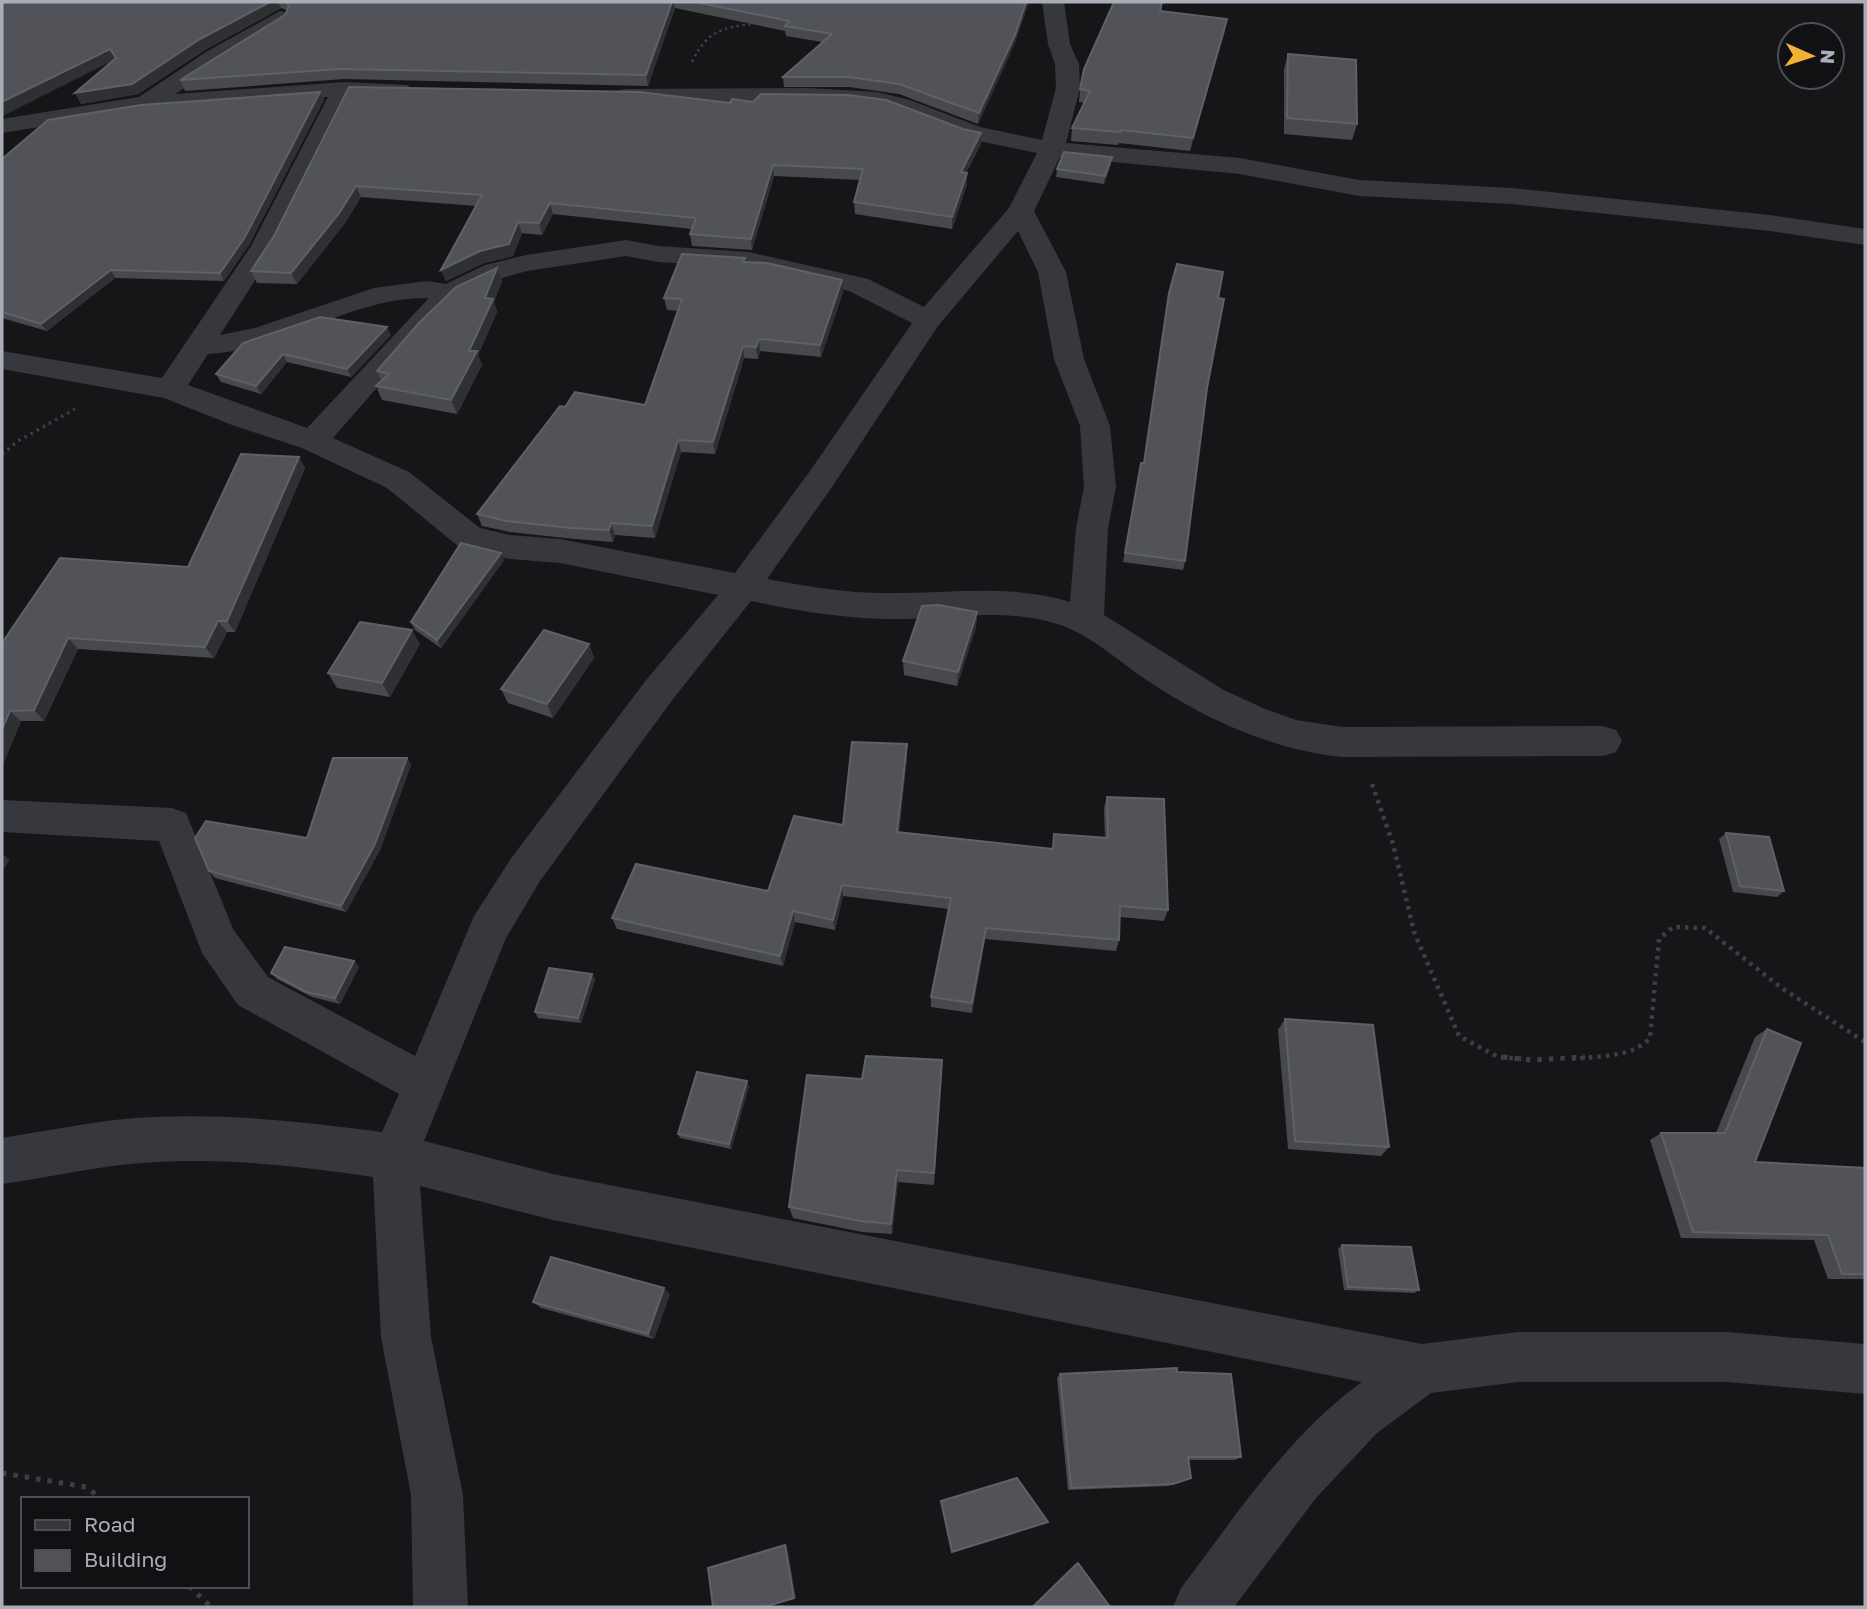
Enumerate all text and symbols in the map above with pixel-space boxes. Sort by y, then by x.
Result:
north arrow [1776,21,1846,91]
text: N [1817,49,1840,65]
legend [21,1497,248,1588]
text: Road [84,1511,135,1537]
text: Building [84,1546,167,1572]

